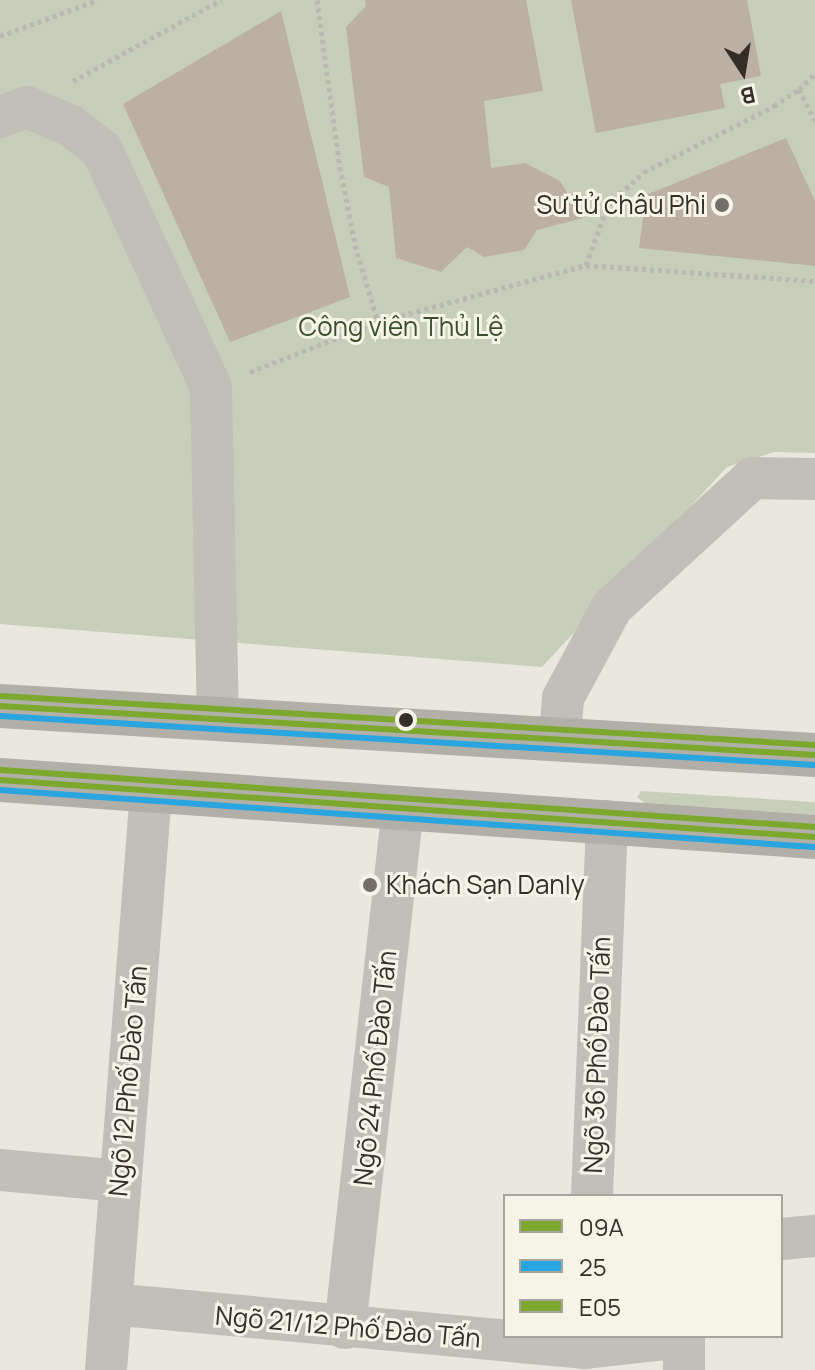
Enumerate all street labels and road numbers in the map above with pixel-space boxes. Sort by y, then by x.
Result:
street label: Ngõ 36 Phố Đào Tấn [577,936,617,1174]
street label: Ngõ 24 Phố Đào Tấn [347,949,403,1187]
street label: Ngõ 12 Phố Đào Tấn [102,964,154,1198]
street label: Ngõ 21/12 Phố Đào Tấn [214,1300,482,1354]

